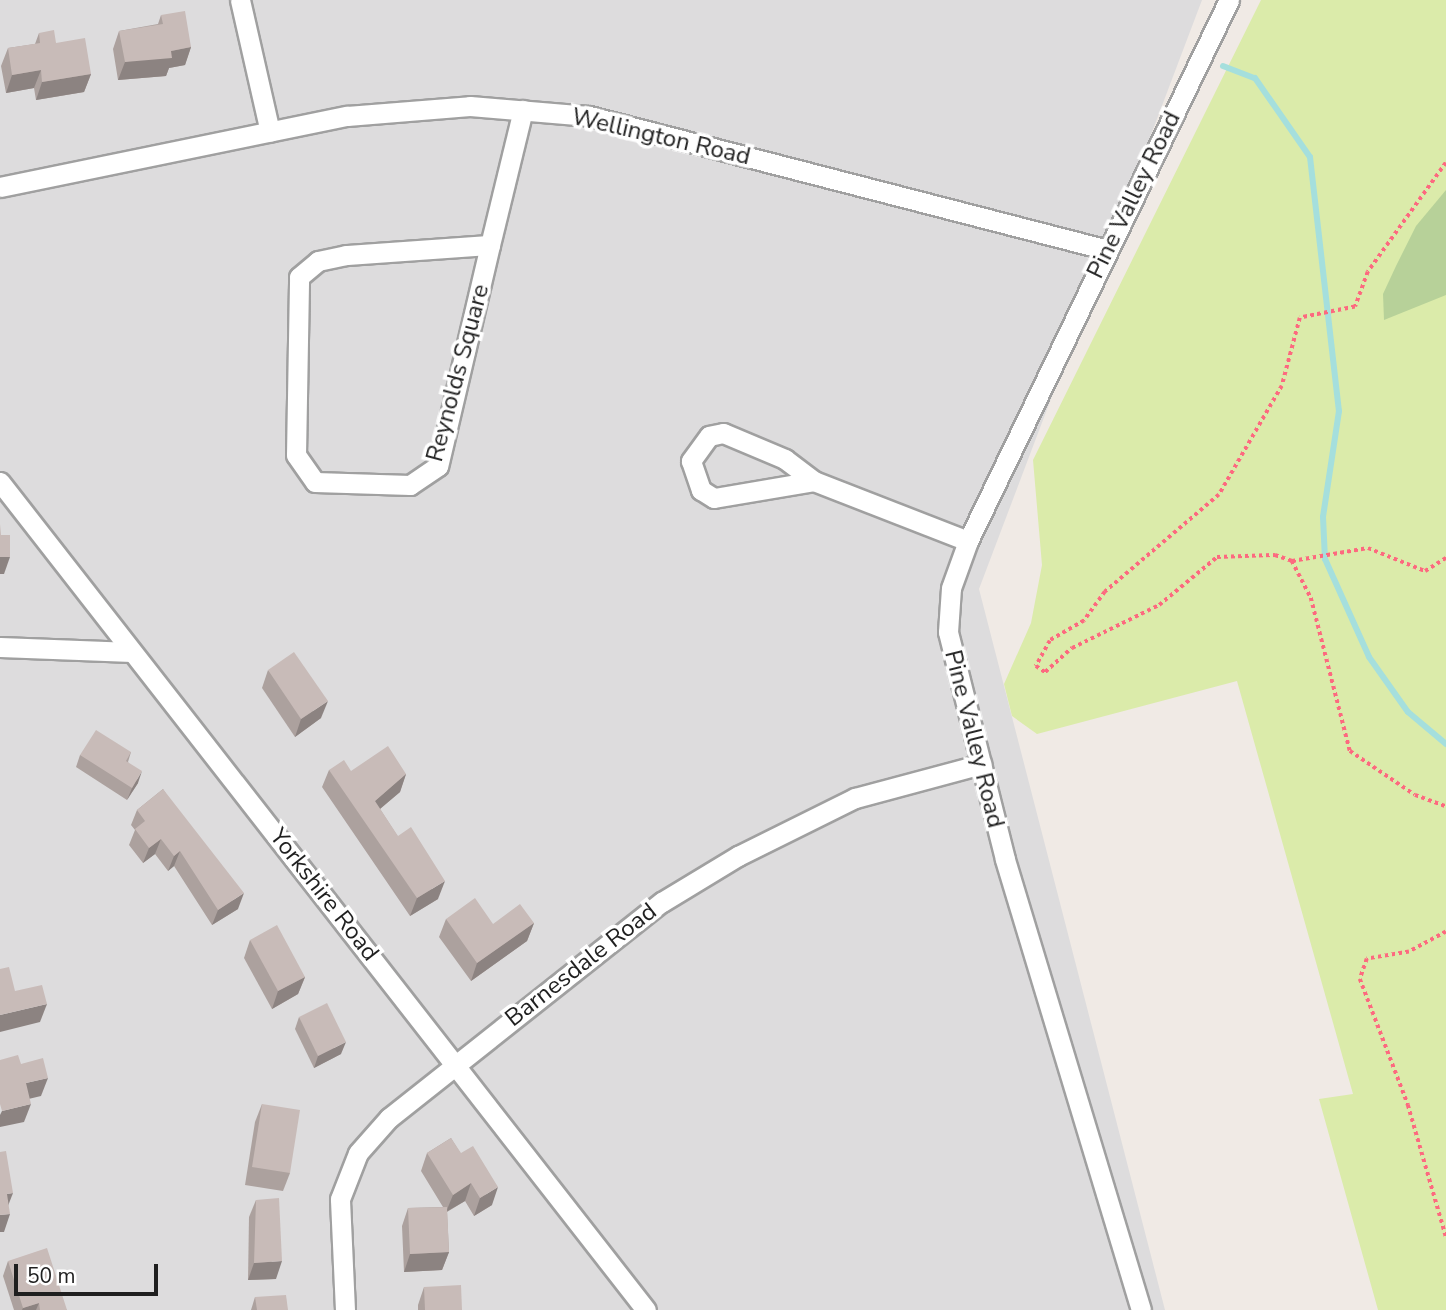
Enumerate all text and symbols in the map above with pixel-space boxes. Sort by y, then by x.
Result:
street label: Wellington Road [569,102,753,172]
street label: Pine Valley Road [1081,107,1187,283]
street label: Reynolds Square [420,281,496,465]
street label: Pine Valley Road [938,647,1010,831]
street label: Yorkshire Road [263,823,385,967]
street label: Barnesdale Road [500,897,662,1033]
scale bar [18,1250,161,1294]
text: 50 m [27,1262,76,1290]

